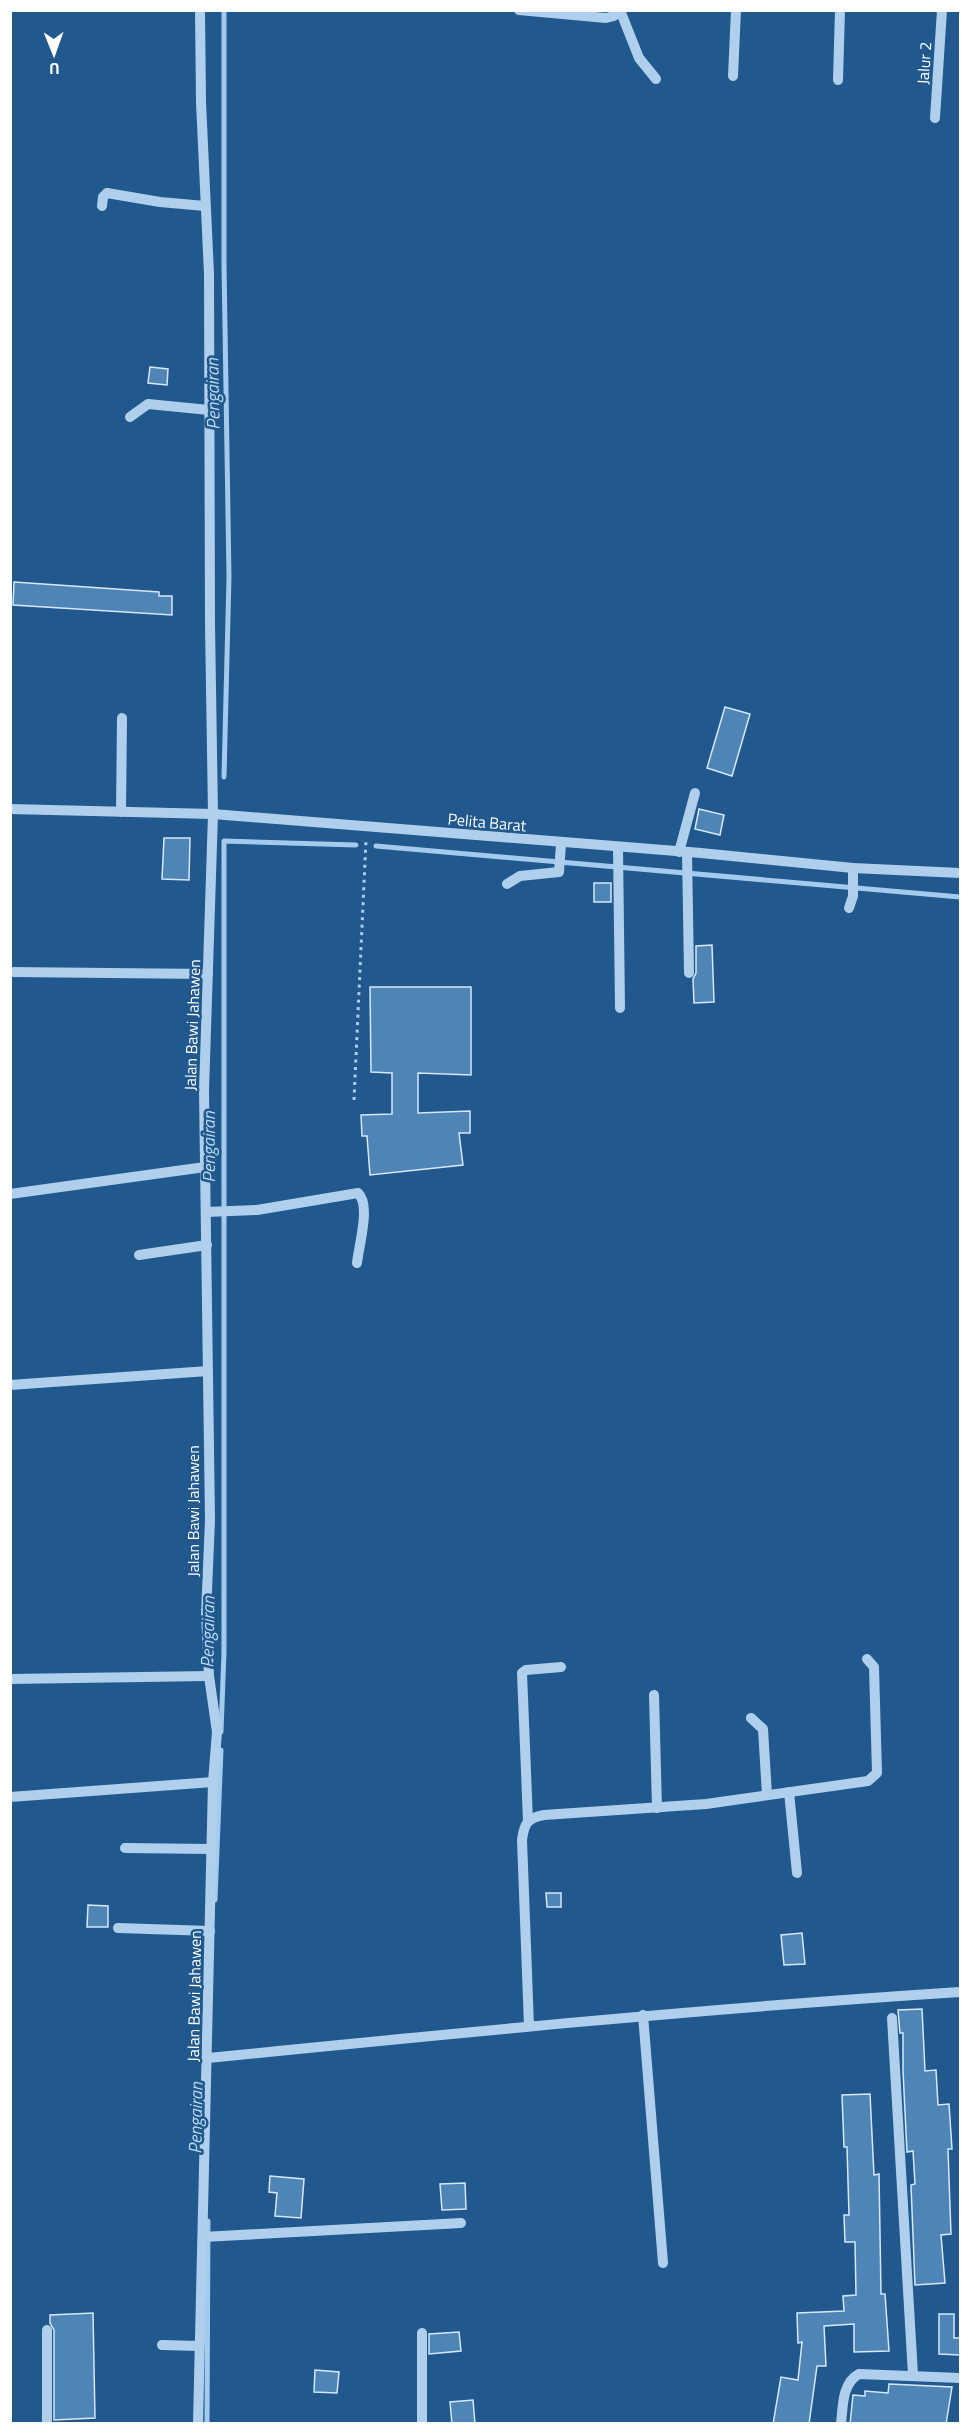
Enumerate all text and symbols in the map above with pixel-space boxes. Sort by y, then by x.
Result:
north arrow [24,24,84,84]
street label: Jalur 2 [911,41,937,85]
text: U [49,57,60,81]
water label: Pengairan [198,357,227,430]
street label: Pelita Barat [447,807,528,837]
street label: Jalan Bawi Jahawen [178,959,206,1091]
water label: Pengairan [195,1110,222,1183]
street label: Jalan Bawi Jahawen [181,1445,205,1577]
water label: Pengairan [193,1595,222,1668]
street label: Jalan Bawi Jahawen [181,1930,207,2062]
water label: Pengairan [181,2081,210,2154]

